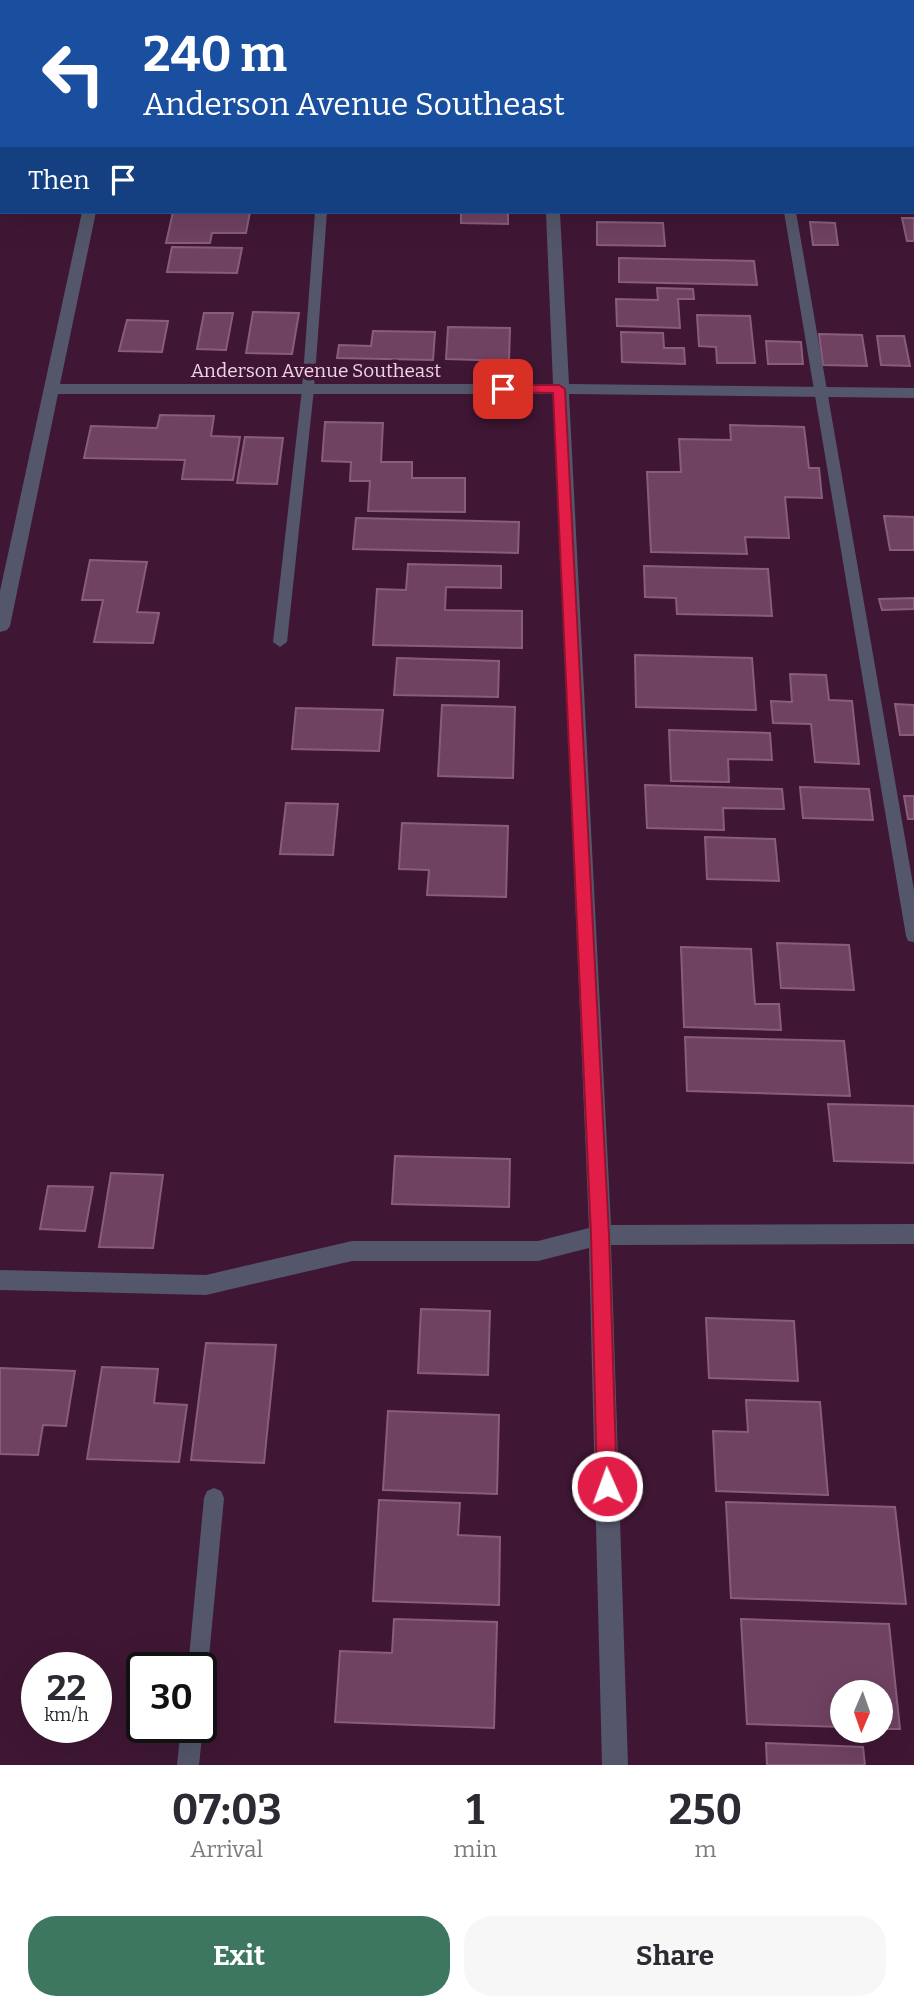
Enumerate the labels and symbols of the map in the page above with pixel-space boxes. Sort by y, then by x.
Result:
street label: Anderson Avenue Southeast [191,359,441,382]
pin [473,359,533,419]
position arrow [570,1449,644,1523]
speed limit sign: 30 [126,1652,217,1743]
north arrow [830,1680,892,1743]

